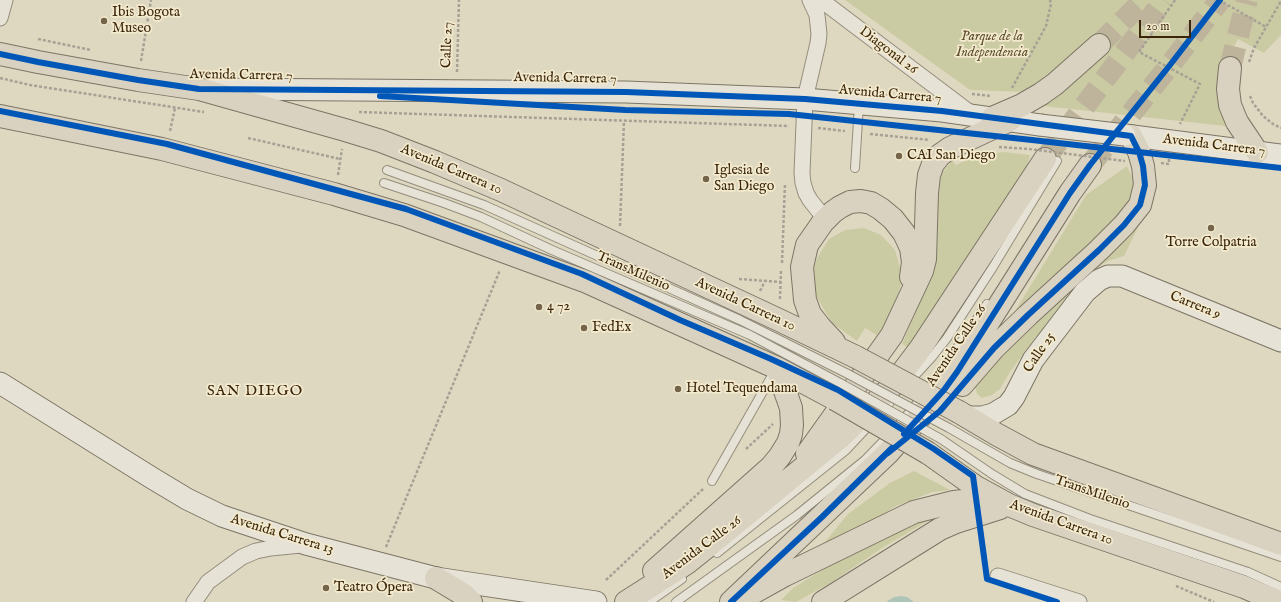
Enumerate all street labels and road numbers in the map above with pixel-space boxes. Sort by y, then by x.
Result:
street label: Calle 27 [439,22,457,68]
street label: Diagonal 26 [855,24,921,78]
street label: Avenida Carrera 7 [189,67,293,85]
street label: Avenida Carrera 7 [513,70,617,88]
street label: Avenida Carrera 7 [838,82,942,108]
street label: Avenida Carrera 7 [1162,131,1266,161]
street label: Avenida Carrera 10 [398,141,504,199]
street label: TransMilenio [594,248,672,296]
street label: Avenida Carrera 10 [692,274,798,336]
street label: Carrera 9 [1167,288,1223,324]
street label: Avenida Calle 26 [923,302,991,390]
street label: Calle 25 [1021,330,1059,376]
street label: TransMilenio [1052,472,1132,514]
street label: Avenida Carrera 10 [1007,497,1115,549]
street label: Avenida Carrera 13 [228,511,336,559]
street label: Avenida Calle 26 [659,513,745,583]

